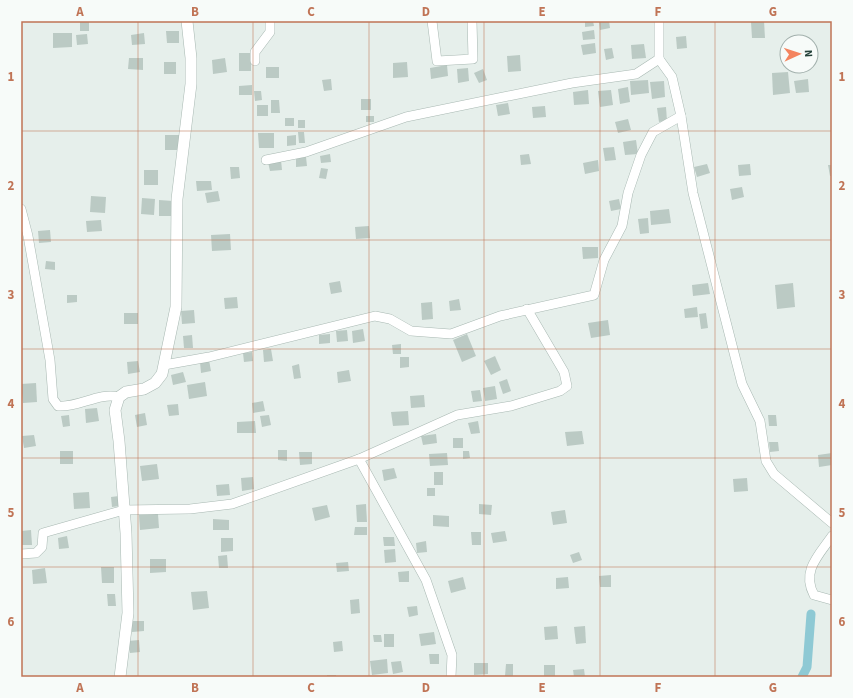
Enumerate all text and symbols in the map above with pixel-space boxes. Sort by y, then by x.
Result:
text: A [75,3,84,21]
text: B [191,3,199,21]
text: C [307,3,315,21]
text: D [422,3,430,21]
text: E [538,3,546,21]
text: F [655,3,662,21]
text: G [769,3,777,21]
north arrow [779,34,819,74]
text: N [801,49,816,58]
text: 1 [8,68,15,86]
text: 1 [839,68,846,86]
text: 2 [8,177,15,195]
text: 2 [839,177,846,195]
text: 3 [8,286,15,304]
text: 3 [839,286,846,304]
text: 4 [8,395,15,413]
text: 4 [839,395,846,413]
text: 5 [8,504,15,522]
text: 5 [839,504,846,522]
text: 6 [8,613,15,631]
text: 6 [839,613,846,631]
text: A [75,679,84,697]
text: B [191,679,199,697]
text: C [307,679,315,697]
text: D [422,679,430,697]
text: E [538,679,546,697]
text: F [655,679,662,697]
text: G [769,679,777,697]

